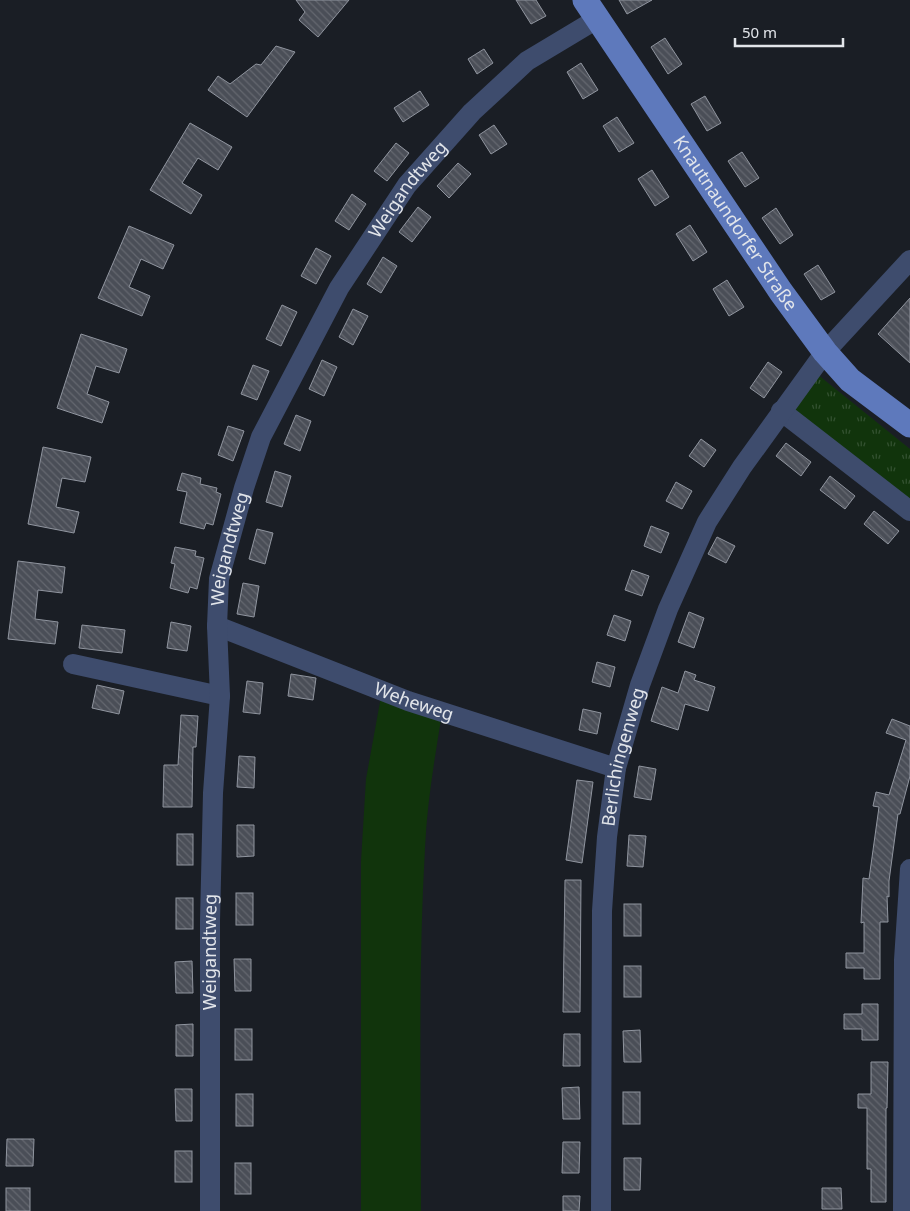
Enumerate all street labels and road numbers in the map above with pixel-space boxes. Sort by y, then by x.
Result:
street label: Knautnaundorfer Straße [668,130,804,315]
street label: Weigandtweg [362,135,452,242]
street label: Weigandtweg [205,489,253,606]
street label: Weheweg [371,676,457,726]
street label: Berlichingenweg [596,684,650,828]
street label: Weigandtweg [197,893,222,1010]

